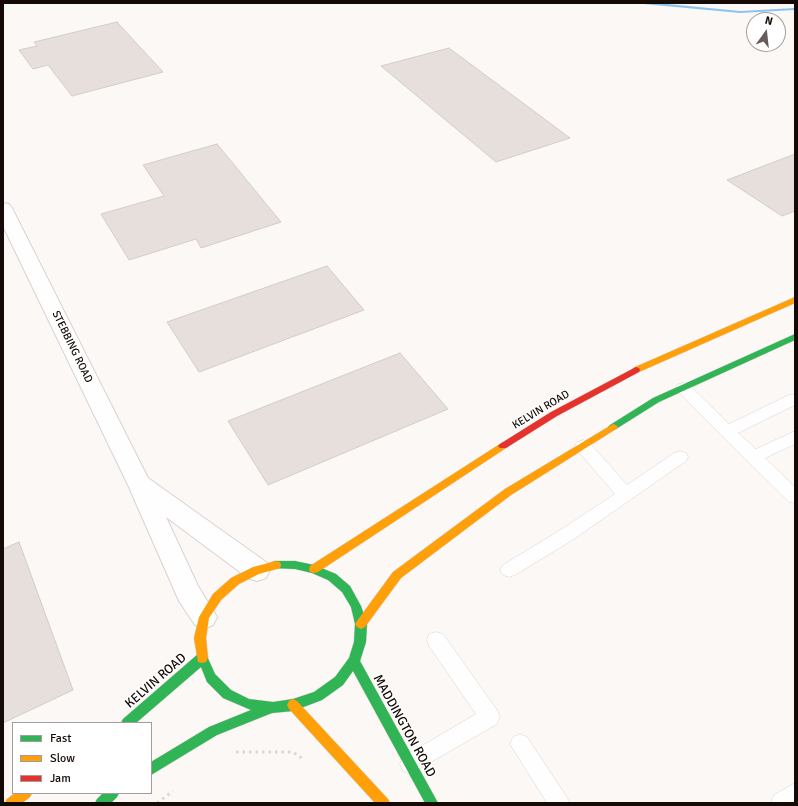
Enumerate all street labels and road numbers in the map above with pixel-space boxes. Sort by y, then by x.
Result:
street label: STEBBING ROAD [49,309,95,385]
street label: KELVIN ROAD [510,388,572,432]
street label: KELVIN ROAD [122,650,190,712]
street label: MADDINGTON ROAD [369,672,439,780]

